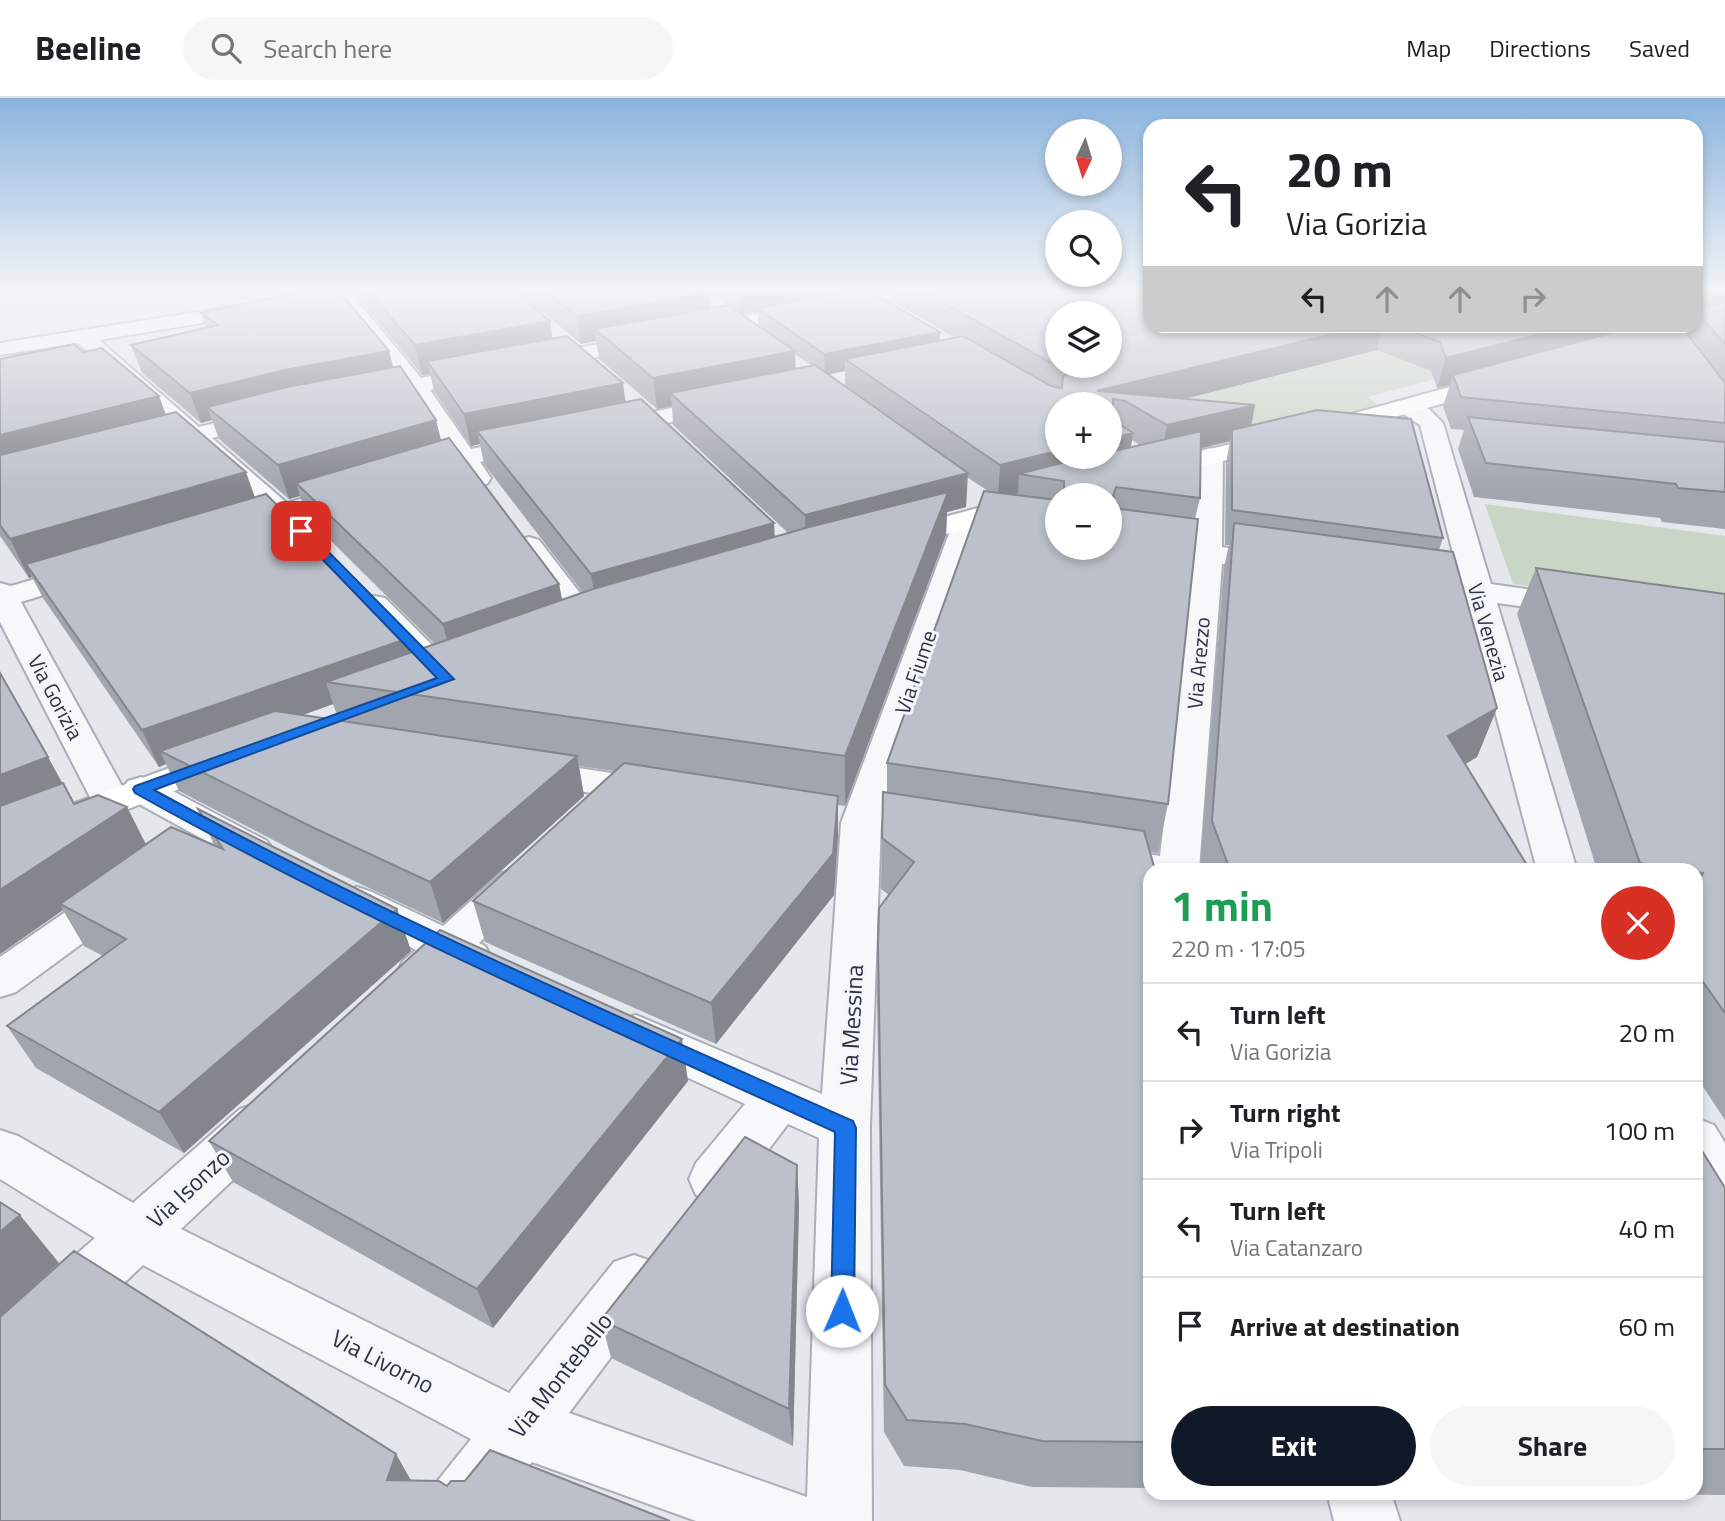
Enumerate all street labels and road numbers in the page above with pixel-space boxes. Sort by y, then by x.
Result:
street label: Via Venezia [1460,579,1518,685]
street label: Via Arezzo [1178,616,1218,710]
street label: Via Fiume [886,626,944,718]
street label: Via Gorizia [20,649,92,746]
street label: Via Messina [830,964,872,1086]
street label: Via Isonzo [138,1140,238,1236]
street label: Via Montebello [499,1304,621,1446]
street label: Via Livorno [325,1320,441,1402]

